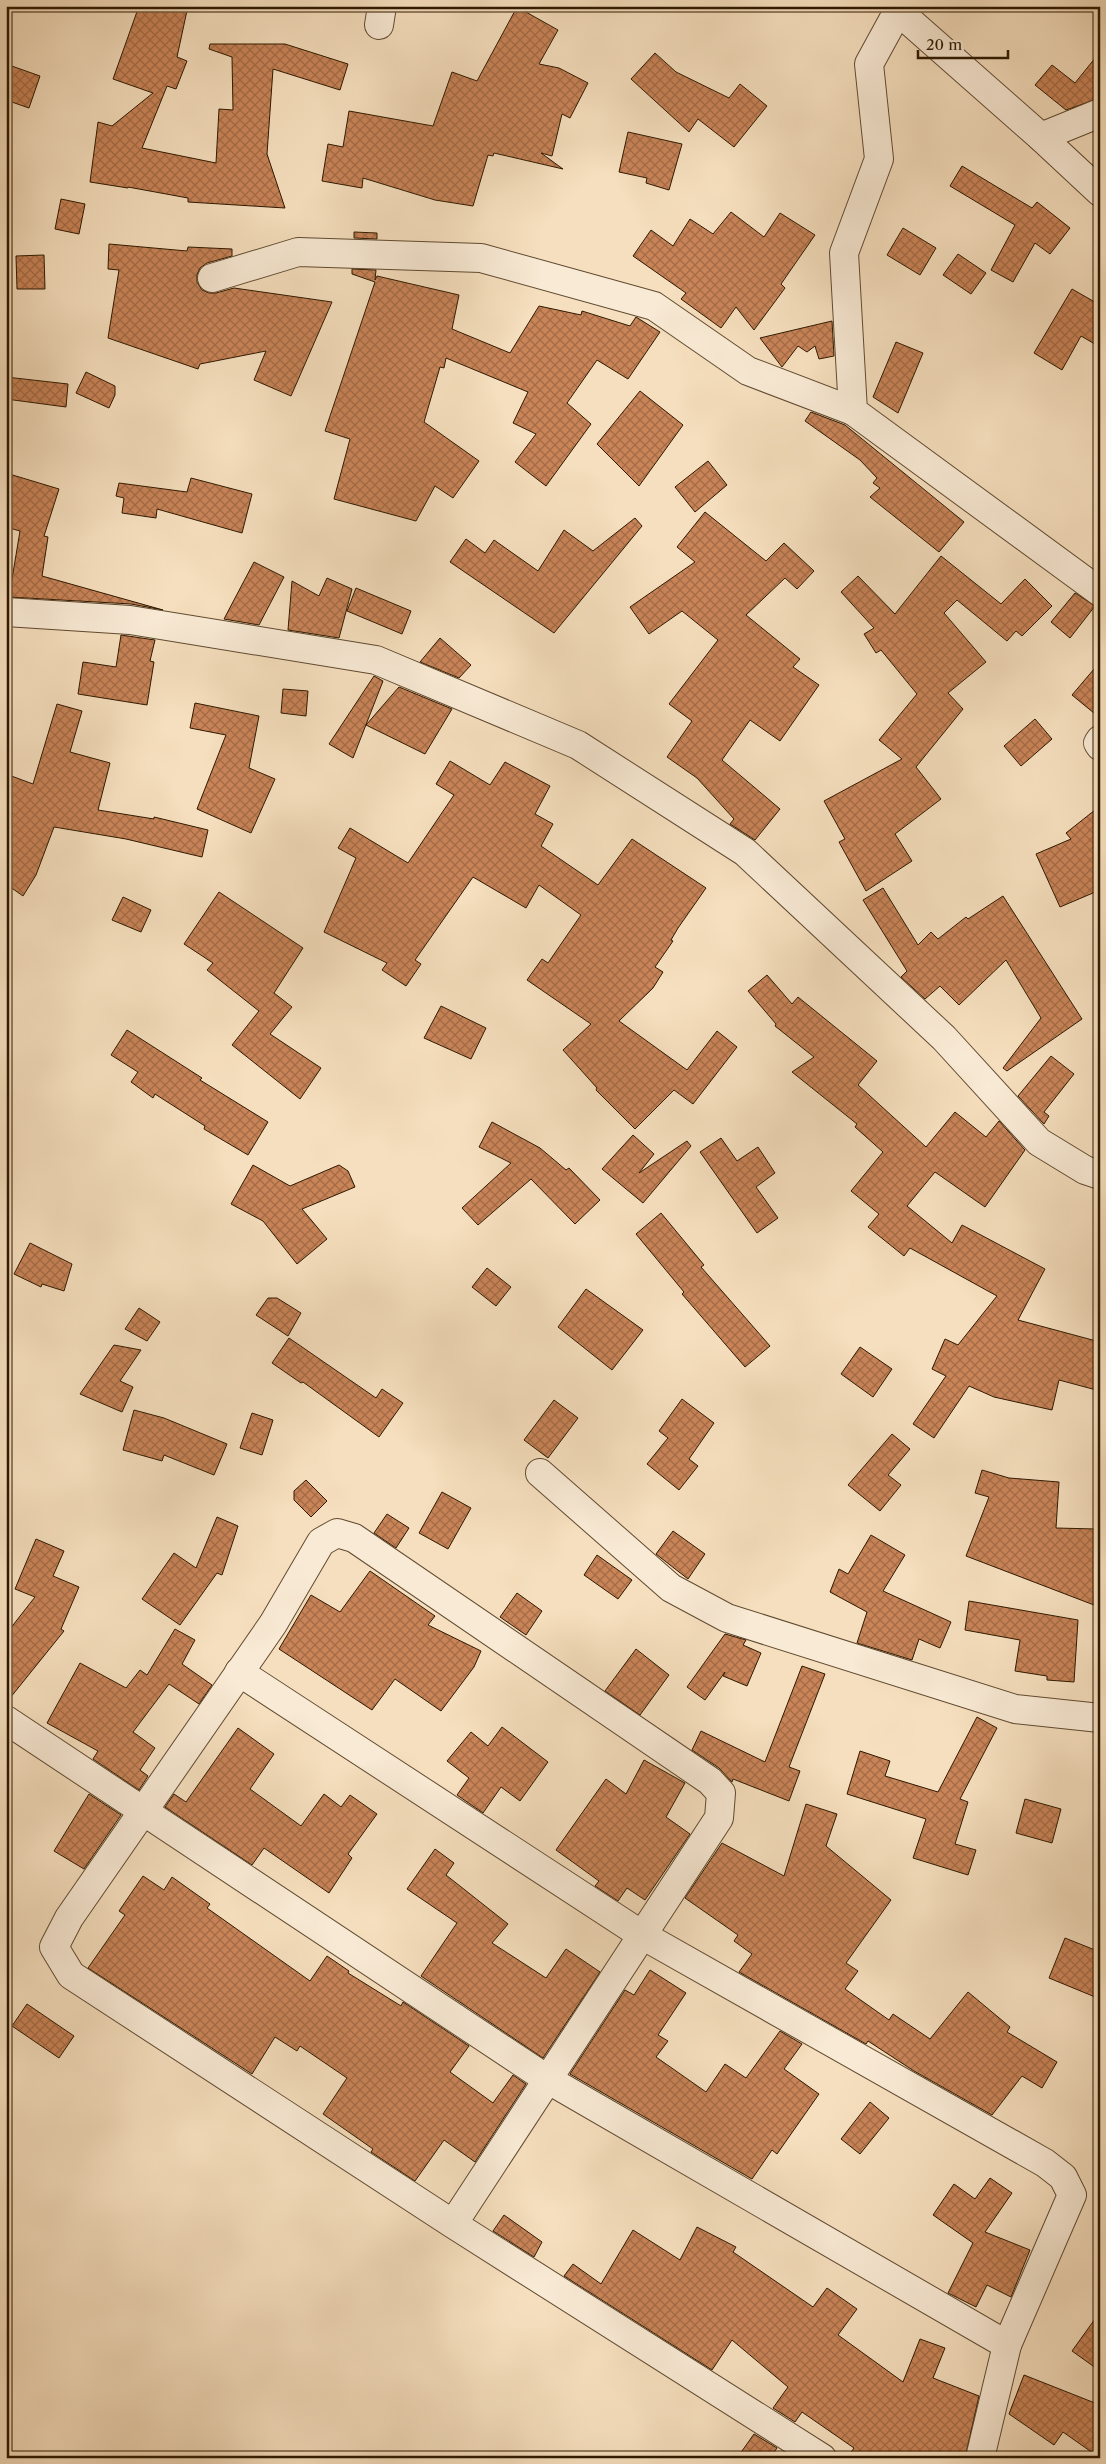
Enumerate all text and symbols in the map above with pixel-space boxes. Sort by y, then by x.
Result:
scale bar [918,28,1008,60]
text: 20 m [926,35,962,54]

